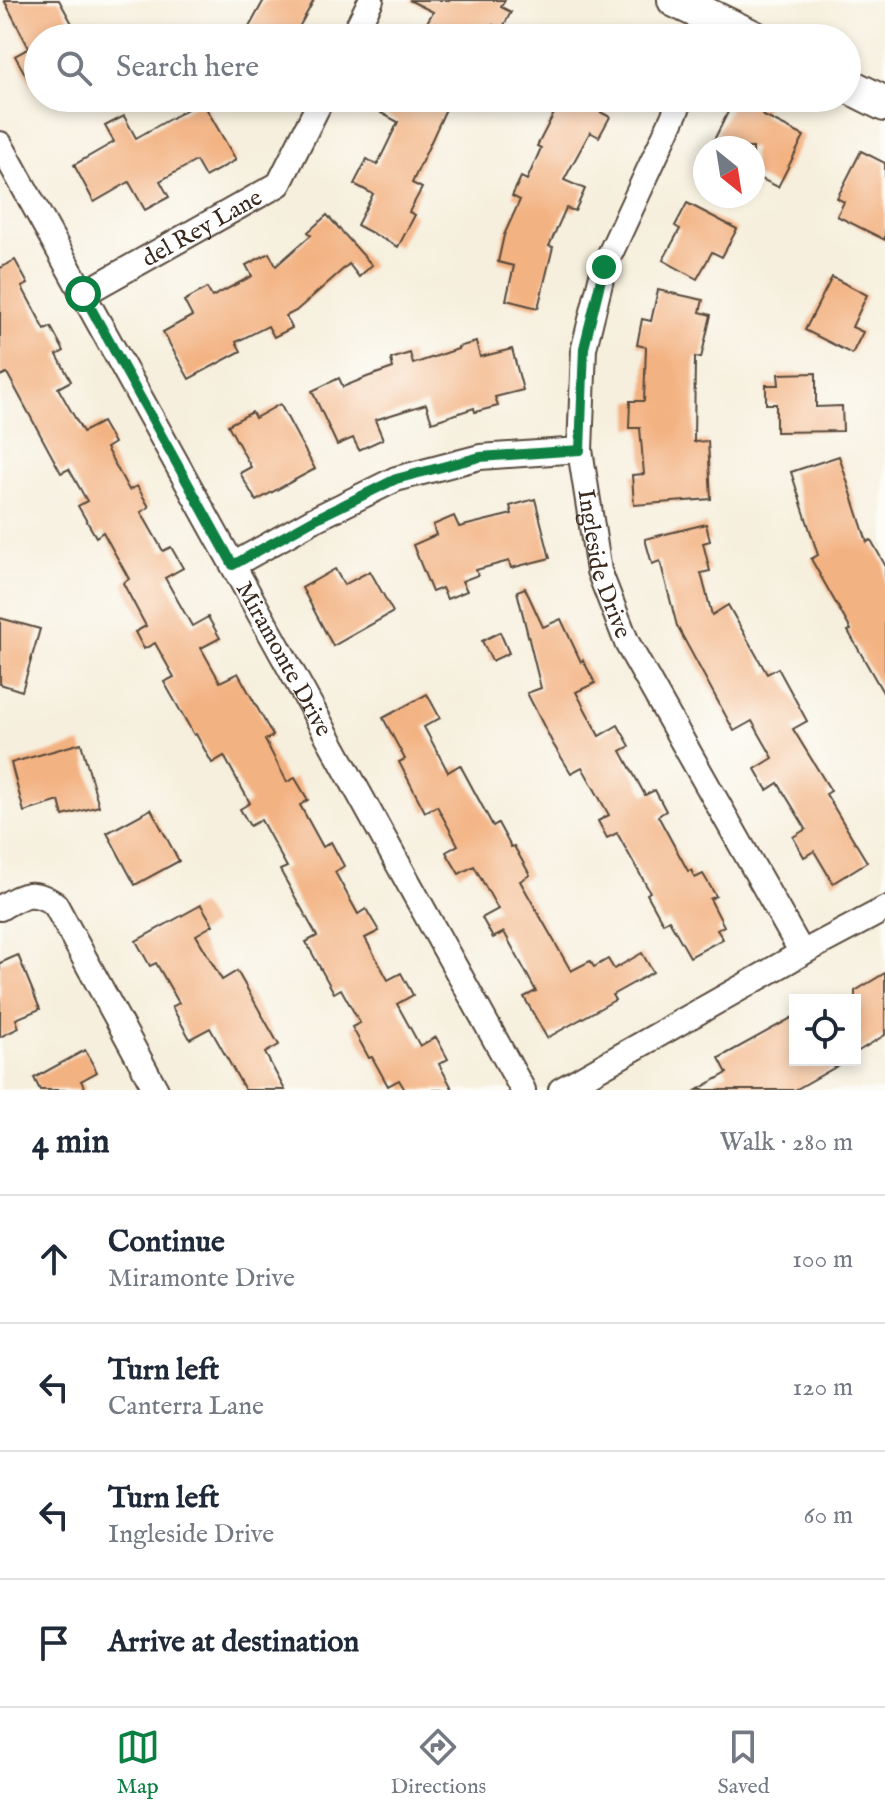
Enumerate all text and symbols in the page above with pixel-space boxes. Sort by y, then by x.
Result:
search box [24,24,861,112]
icon: search [52,46,96,90]
text: Search here [116,49,259,87]
north arrow [693,136,765,208]
street label: del Rey Lane [137,183,268,275]
route end [586,249,622,285]
route start [65,276,101,312]
street label: Ingleside Drive [569,487,638,643]
street label: Miramonte Drive [228,576,339,742]
map controls [789,994,861,1066]
button: locate [789,994,861,1066]
text: 4 min [32,1121,110,1164]
text: Walk · 280 m [720,1126,853,1159]
text: Continue [108,1224,225,1262]
icon: ahead [32,1237,76,1281]
text: 100 m [792,1243,853,1276]
text: Miramonte Drive [108,1262,295,1295]
text: Turn left [108,1352,219,1390]
icon: left [32,1365,76,1409]
text: 120 m [793,1371,853,1404]
text: Canterra Lane [108,1390,264,1423]
text: Turn left [108,1480,219,1518]
icon: left [32,1493,76,1537]
text: 60 m [804,1499,853,1532]
text: Ingleside Drive [108,1518,274,1551]
icon: arrive [32,1621,76,1665]
text: Arrive at destination [108,1624,359,1662]
tab: Map [116,1725,160,1801]
tab: Directions [391,1725,486,1801]
tab: Saved [717,1725,769,1801]

